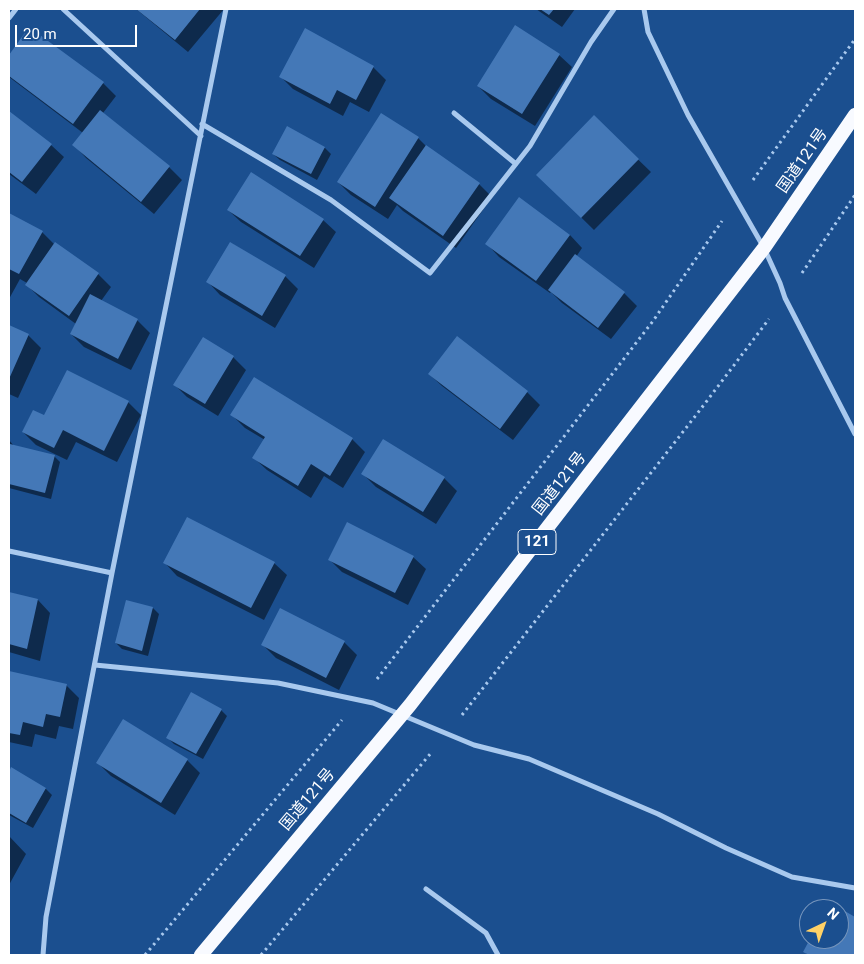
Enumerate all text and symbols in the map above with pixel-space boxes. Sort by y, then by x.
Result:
scale bar [18,15,140,47]
text: 20 m [23,25,57,43]
street label: 国道121号 [774,125,832,197]
street label: 国道121号 [529,449,591,519]
road number: 121 [518,530,556,554]
street label: 国道121号 [277,765,339,835]
north arrow [799,899,849,949]
text: N [824,904,842,923]

